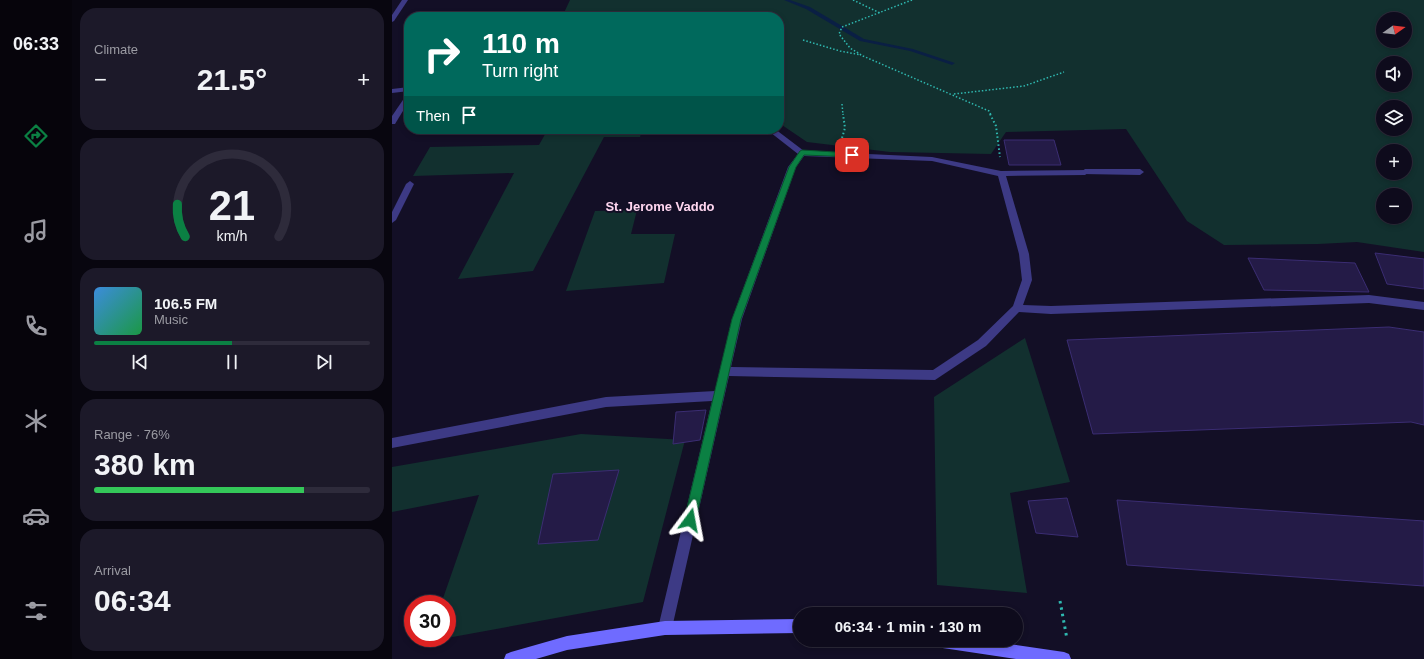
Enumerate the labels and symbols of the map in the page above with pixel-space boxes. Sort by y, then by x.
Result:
north arrow [1376,12,1412,48]
pin [835,138,869,172]
district label: St. Jerome Vaddo [605,199,715,214]
position arrow [669,499,711,541]
speed limit sign: 30 [404,595,456,647]

